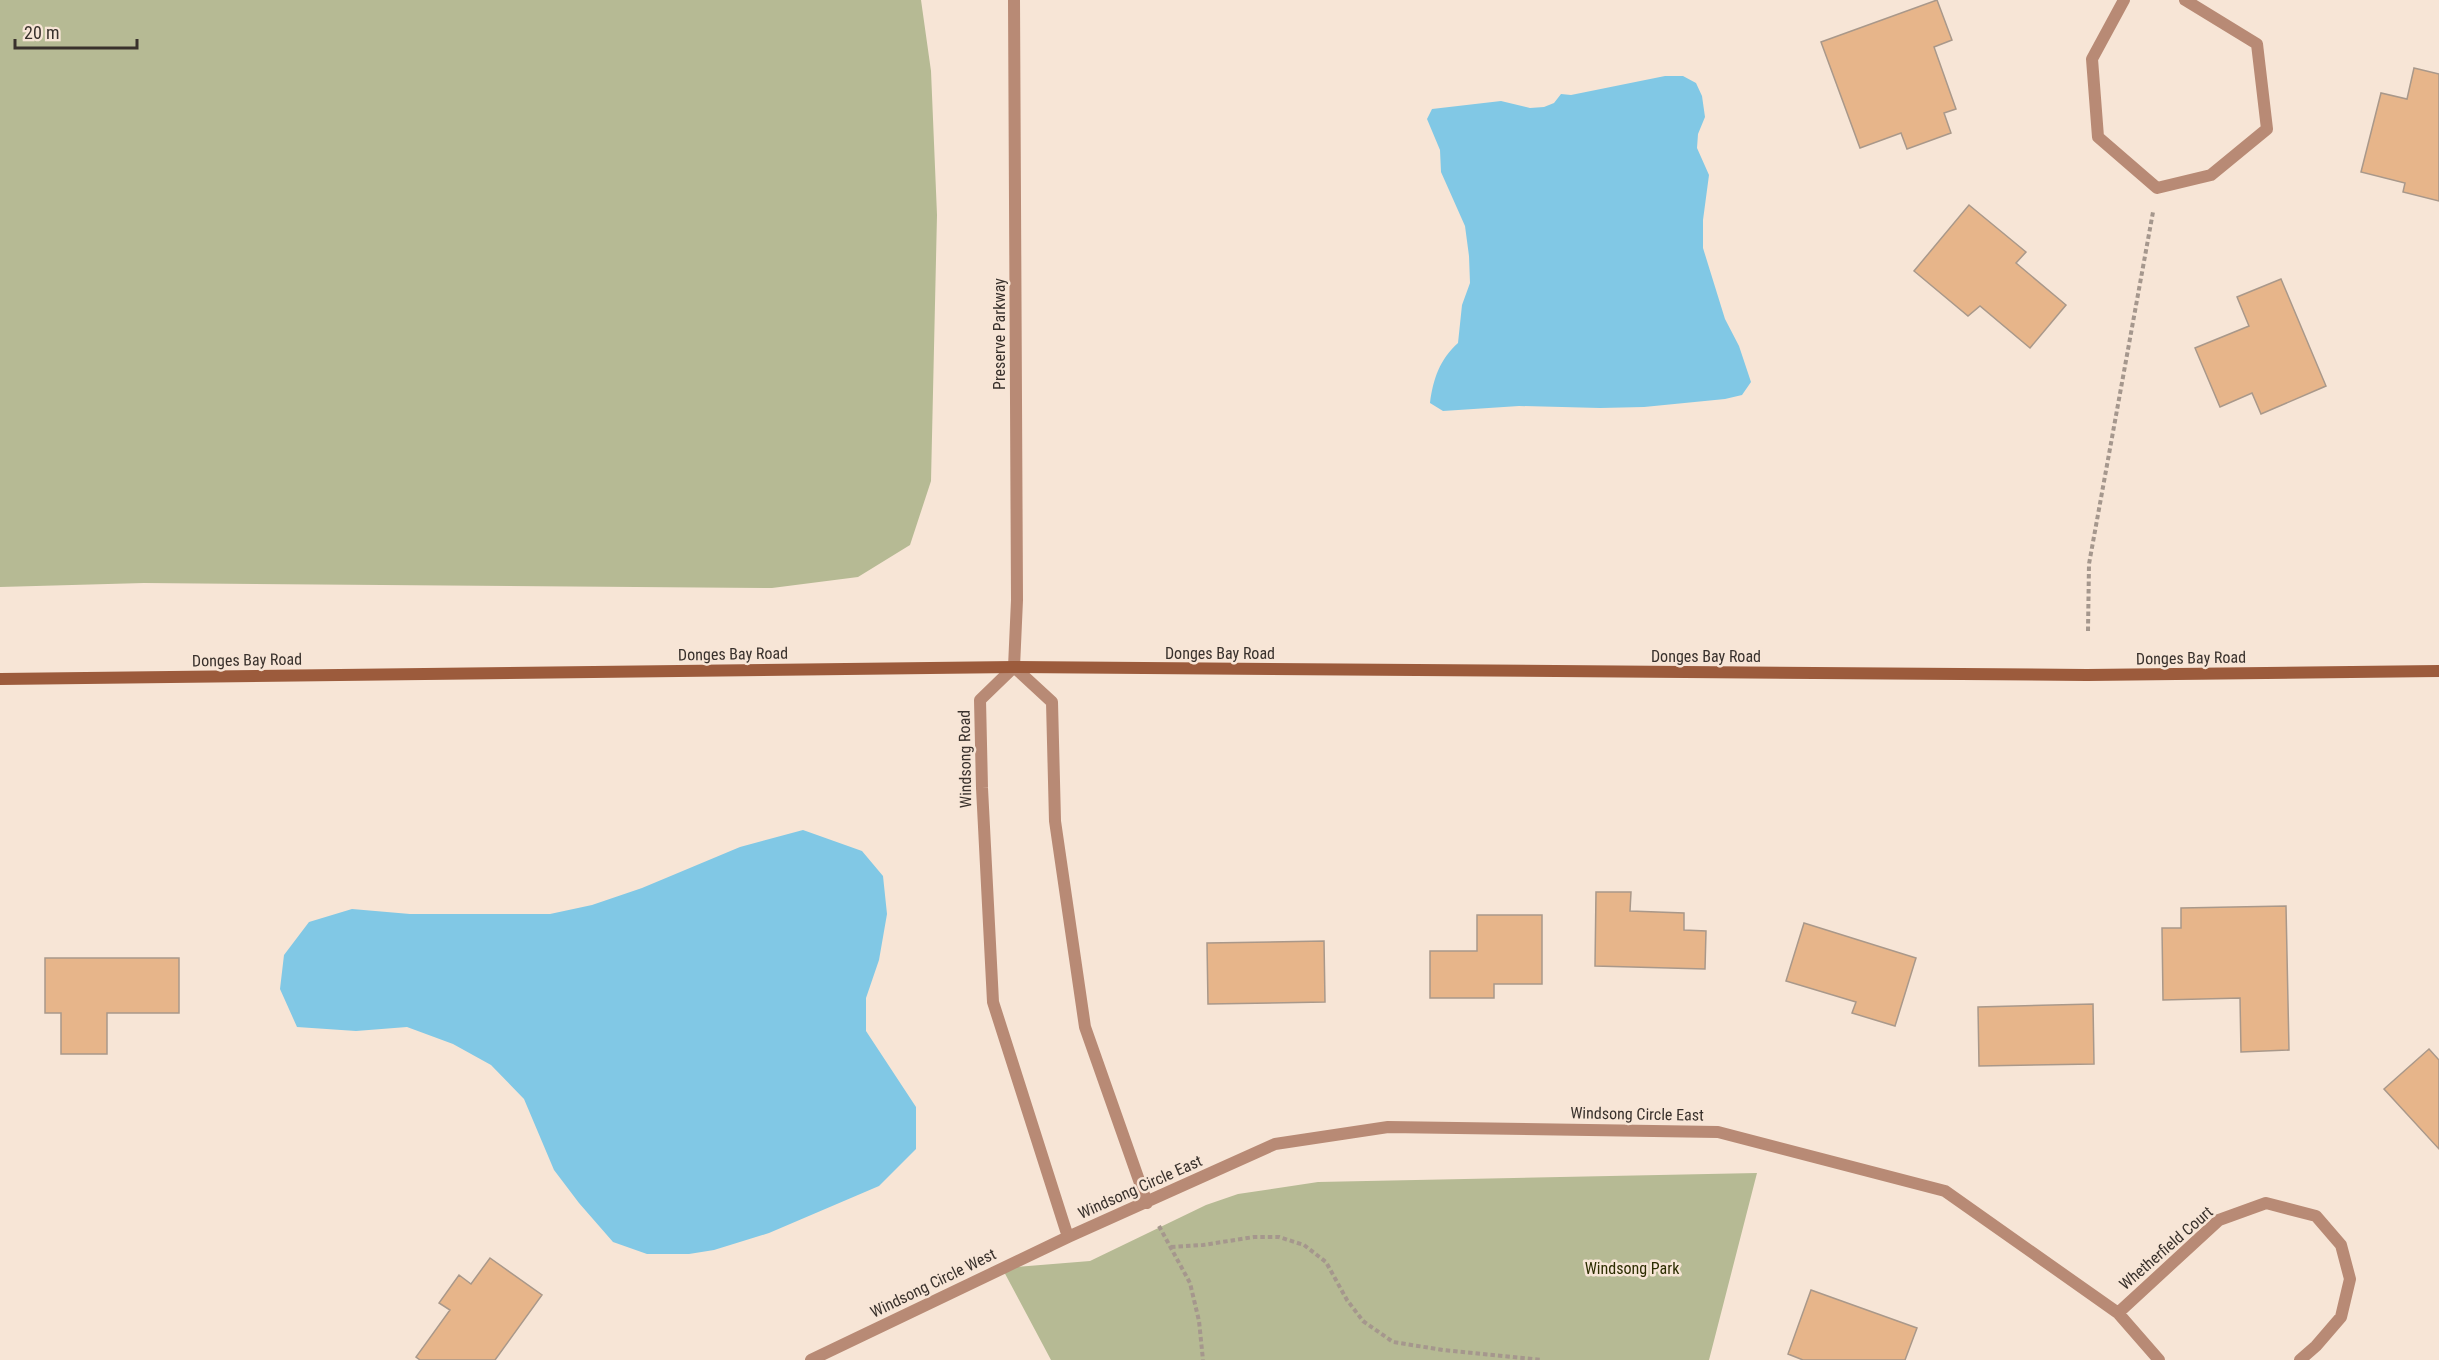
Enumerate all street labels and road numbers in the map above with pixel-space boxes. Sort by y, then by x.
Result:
street label: Preserve Parkway [990,278,1009,390]
street label: Donges Bay Road [678,644,788,664]
street label: Donges Bay Road [1165,644,1275,663]
street label: Donges Bay Road [1651,647,1761,666]
street label: Donges Bay Road [2136,648,2246,668]
street label: Donges Bay Road [192,650,302,670]
street label: Windsong Road [955,710,975,808]
street label: Windsong Circle East [1570,1103,1704,1125]
street label: Windsong Circle East [1075,1151,1205,1223]
street label: Whetherfield Court [2115,1202,2217,1294]
street label: Windsong Circle West [867,1244,999,1322]

